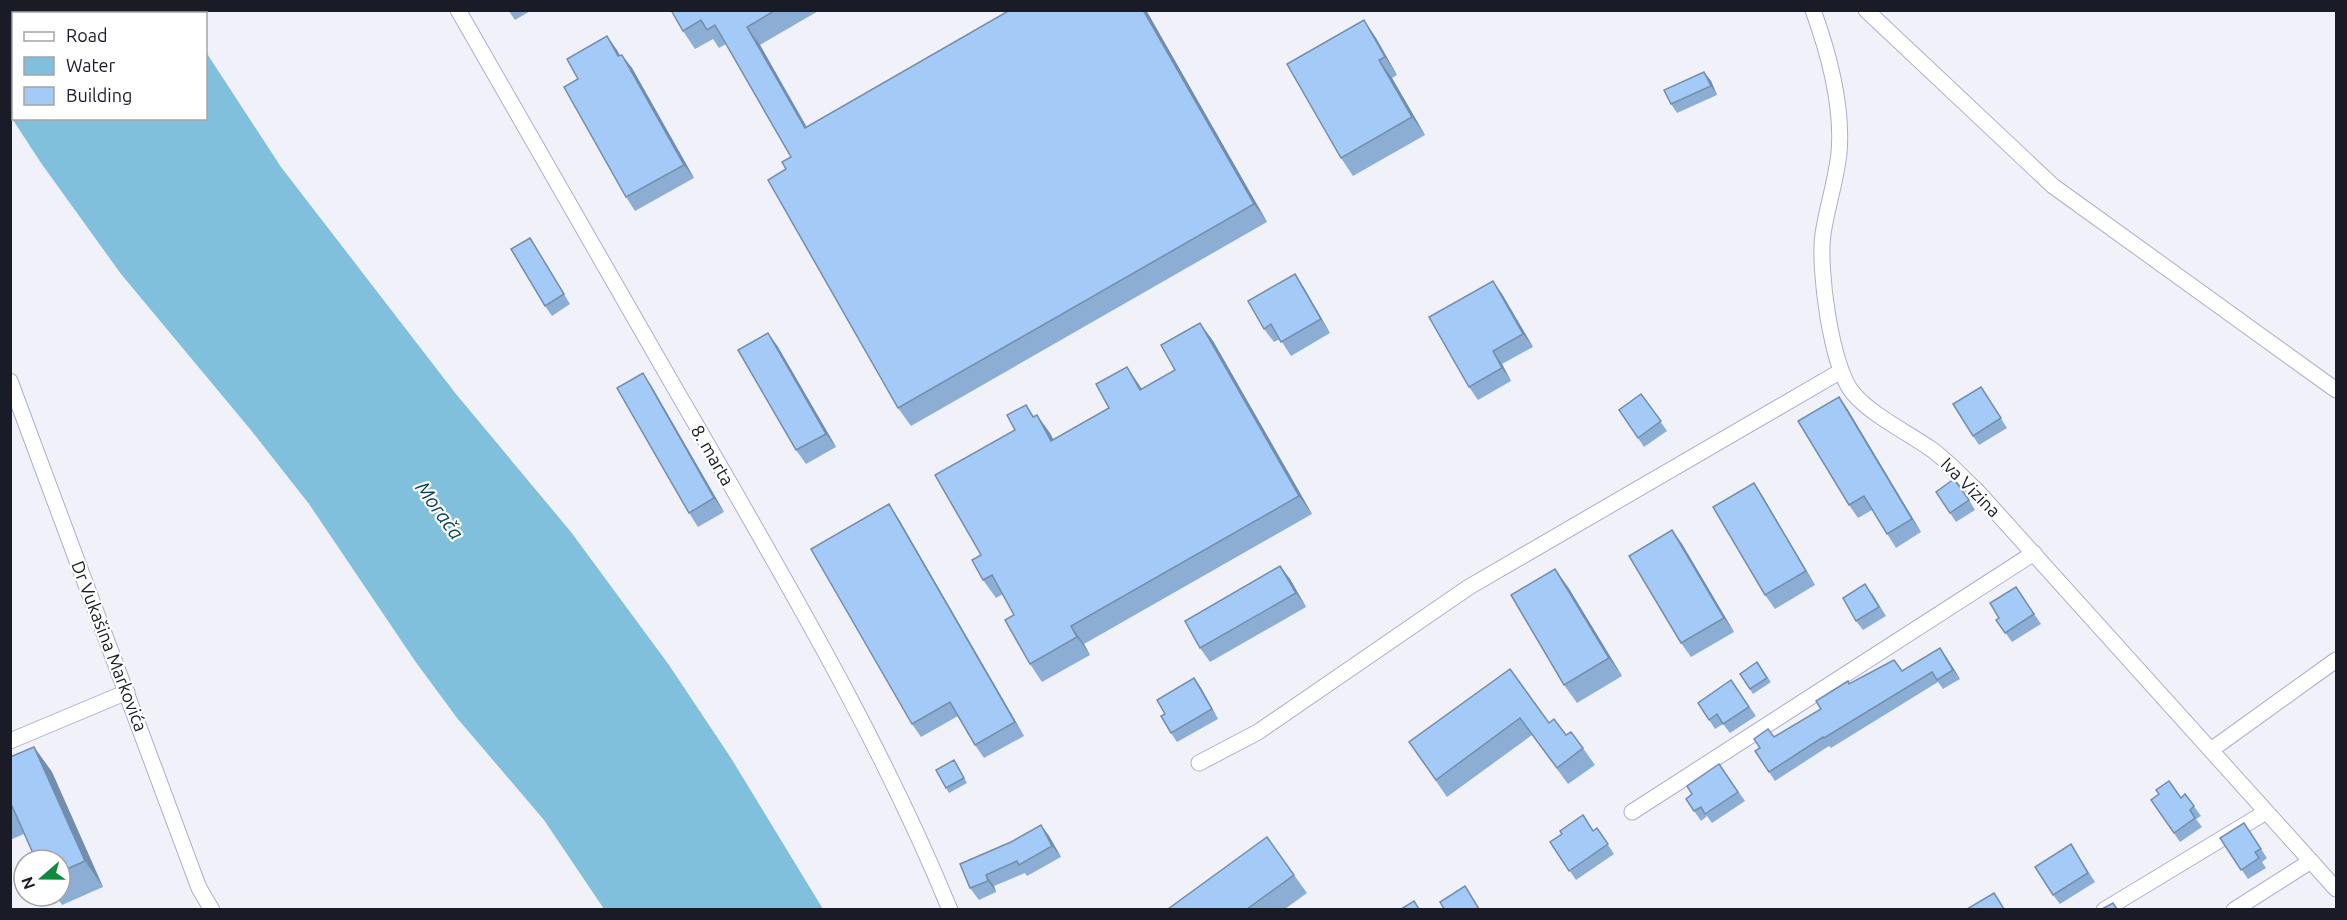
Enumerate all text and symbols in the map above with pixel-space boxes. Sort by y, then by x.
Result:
legend [12,12,207,120]
text: Road [66,25,108,45]
text: Water [66,55,116,75]
text: Building [66,85,132,105]
street label: 8. marta [688,421,738,489]
street label: Iva Vizina [1937,453,2005,521]
water label: Morača [411,477,469,544]
street label: Dr Vukašina Markovića [68,558,152,734]
north arrow [12,848,72,908]
text: N [17,874,38,892]

